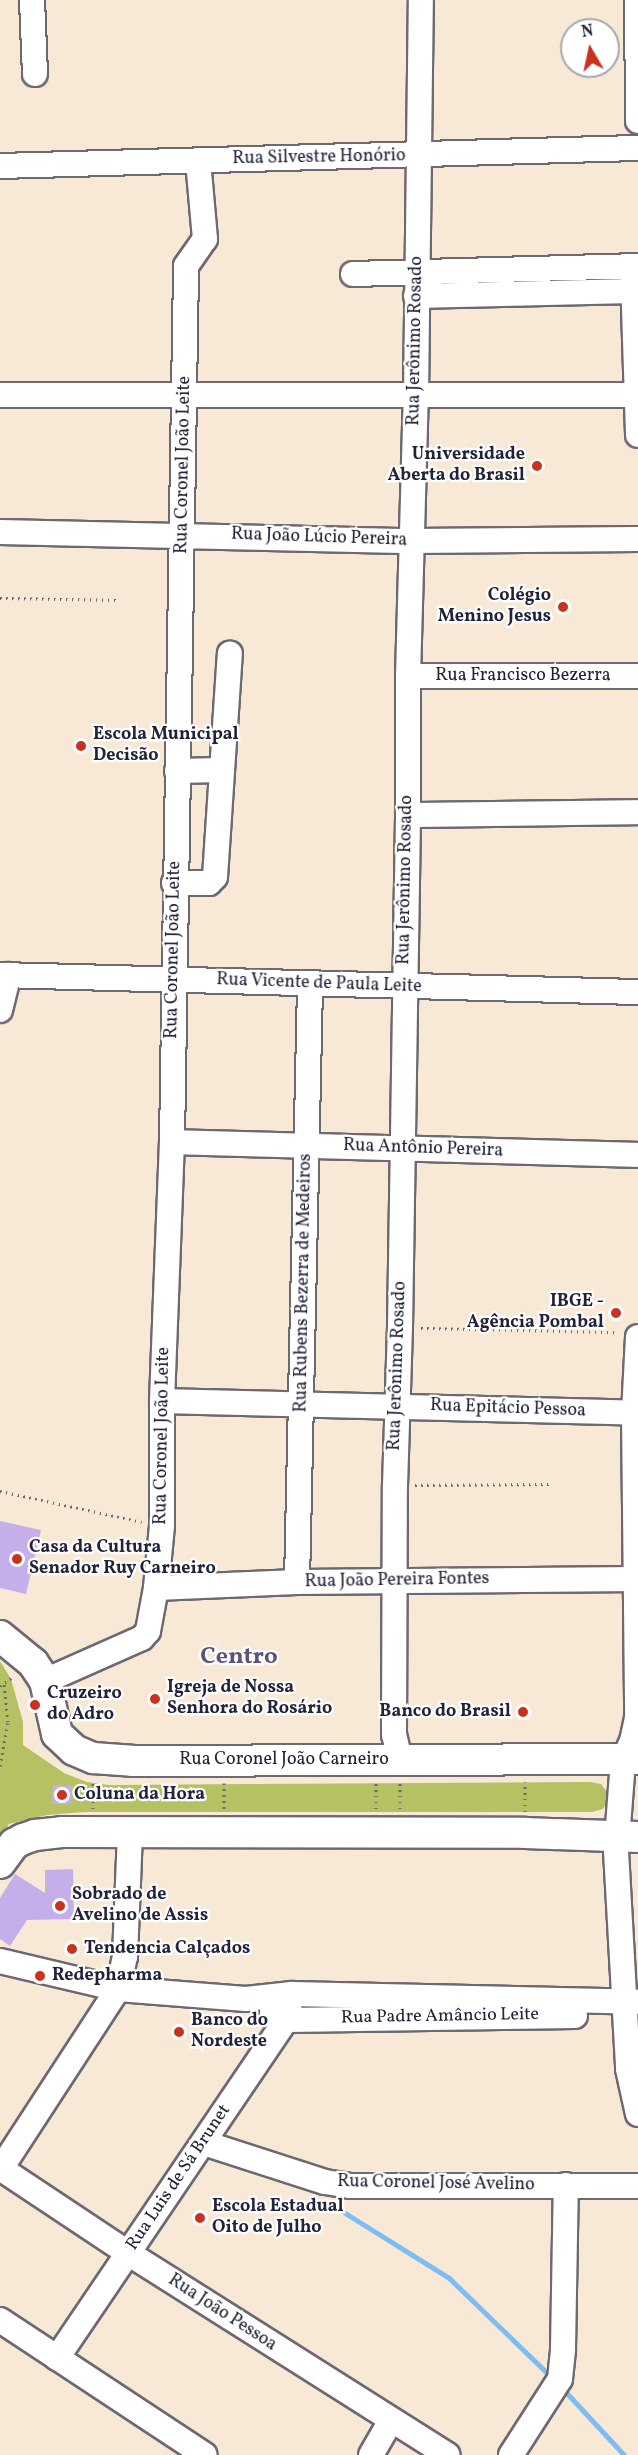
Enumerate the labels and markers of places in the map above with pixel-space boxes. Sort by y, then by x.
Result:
place label: Universidade Aberta do Brasil [388,445,525,488]
marker: Universidade Aberta do Brasil [530,459,544,473]
place label: Colégio Menino Jesus [438,586,551,628]
marker: Colégio Menino Jesus [556,600,570,614]
place label: Escola Municipal Decisão [93,725,239,768]
marker: Escola Municipal Decisão [74,739,88,753]
place label: IBGE - Agência Pombal [467,1292,604,1334]
marker: IBGE - Agência Pombal [609,1306,623,1320]
place label: Casa da Cultura Senador Ruy Carneiro [29,1538,216,1580]
marker: Casa da Cultura Senador Ruy Carneiro [10,1552,24,1566]
place label: Igreja de Nossa Senhora do Rosário [167,1678,332,1720]
place label: Cruzeiro do Adro [47,1684,122,1726]
marker: Igreja de Nossa Senhora do Rosário [148,1692,162,1706]
marker: Cruzeiro do Adro [28,1698,42,1712]
place label: Banco do Brasil [379,1701,511,1723]
marker: Banco do Brasil [516,1705,530,1719]
place label: Coluna da Hora [74,1784,205,1806]
marker: Coluna da Hora [55,1788,69,1802]
place label: Sobrado de Avelino de Assis [72,1885,208,1928]
marker: Sobrado de Avelino de Assis [53,1899,67,1913]
place label: Tendencia Calçados [84,1938,250,1960]
marker: Tendencia Calçados [65,1942,79,1956]
place label: Redepharma [52,1965,162,1987]
marker: Redepharma [33,1969,47,1983]
place label: Banco do Nordeste [191,2011,268,2054]
marker: Banco do Nordeste [172,2025,186,2039]
place label: Escola Estadual Oito de Julho [212,2197,344,2240]
marker: Escola Estadual Oito de Julho [193,2211,207,2225]

